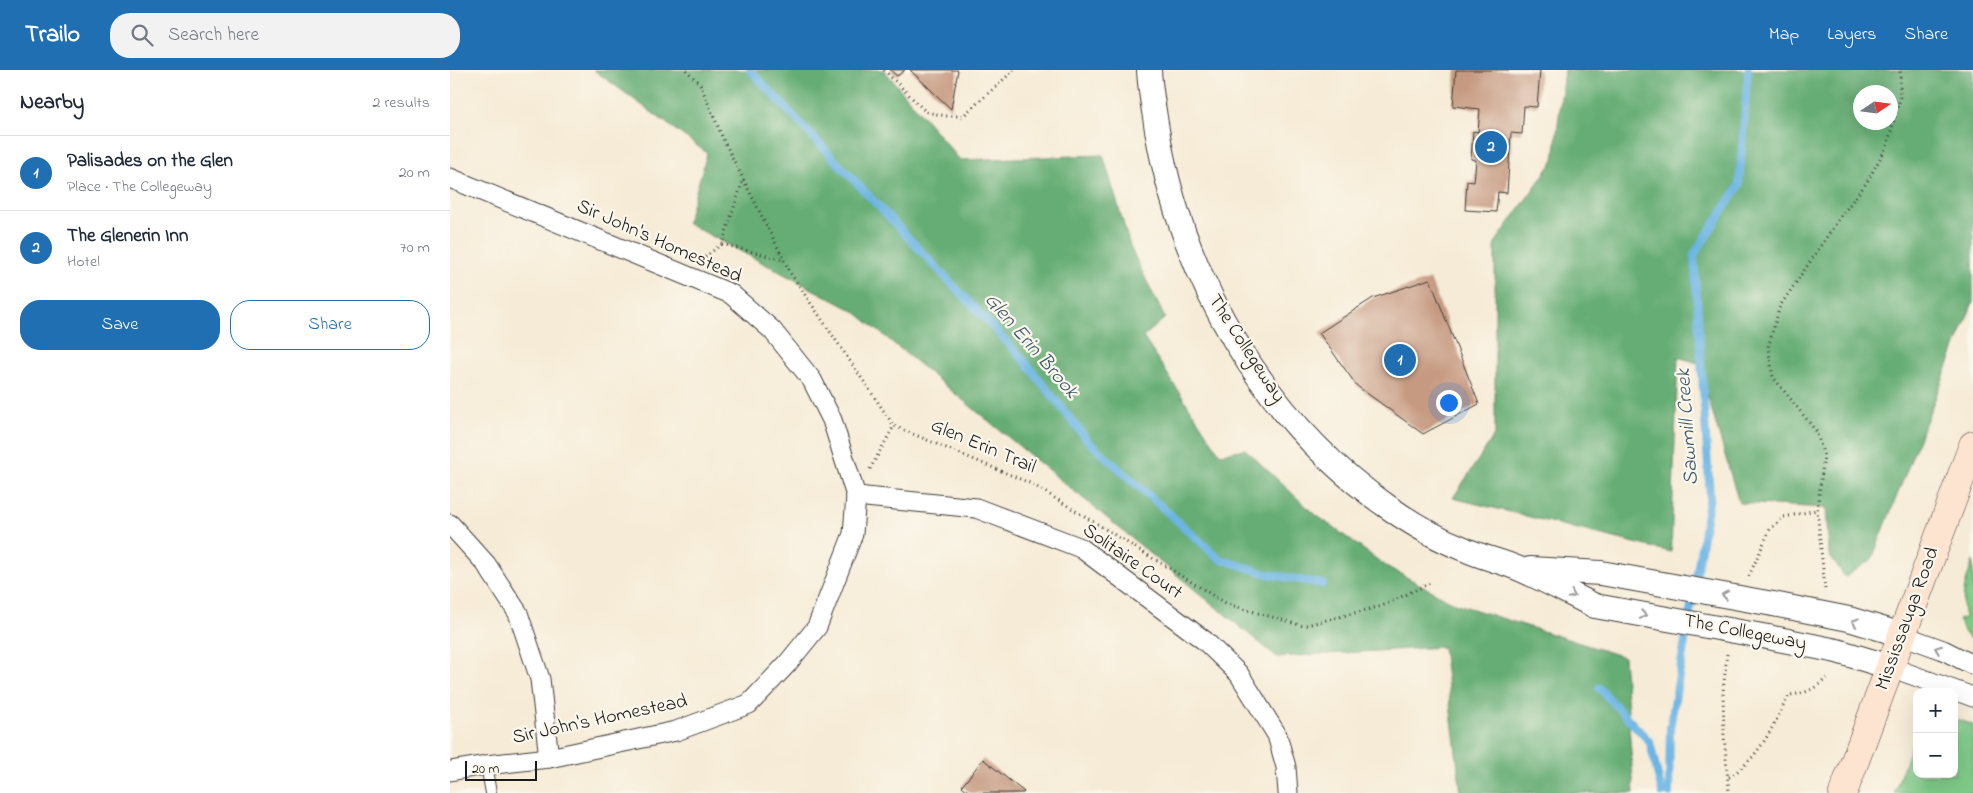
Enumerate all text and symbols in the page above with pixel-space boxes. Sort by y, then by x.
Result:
search box [110,13,460,58]
text: Trailo [25,18,80,53]
icon: search [128,21,156,49]
text: Search here [168,22,259,49]
text: Map [1769,22,1799,48]
text: Layers [1827,22,1877,48]
text: Share [1905,22,1948,48]
north arrow [1853,85,1898,130]
text: Nearby [20,88,84,118]
text: 2 results [372,91,430,115]
pin: 2 [1475,128,1507,166]
text: Palisades on the Glen [67,148,233,175]
text: 1 [33,161,39,185]
text: 20 m [399,161,430,185]
text: Place · The Collegeway [67,175,212,199]
street label: Sir John's Homestead [572,193,746,291]
text: The Glenerin Inn [67,223,188,250]
text: 2 [32,236,40,260]
text: 70 m [400,236,430,260]
text: Hotel [67,250,100,274]
water label: Glen Erin Brook [977,287,1086,406]
street label: The Collegeway [1199,289,1292,410]
button: Save [20,300,220,350]
button: Share [230,300,430,350]
pin: 1 [1384,341,1416,379]
water label: Sawmill Creek [1669,367,1707,486]
your location [1436,390,1462,416]
street label: Glen Erin Trail [926,412,1040,482]
street label: Solitaire Court [1076,517,1188,607]
street label: Mississauga Road [1869,543,1948,695]
one-way arrow [1567,589,1576,599]
one-way arrow [1721,591,1729,601]
street label: The Collegeway [1681,607,1809,660]
one-way arrow [1639,609,1648,619]
one-way arrow [1852,617,1860,627]
one-way arrow [1934,645,1943,655]
street label: Sir John's Homestead [510,687,690,753]
map controls [1913,688,1958,778]
button: + [1913,688,1958,733]
button: − [1913,733,1958,778]
scale bar [465,758,538,781]
text: 20 m [472,759,499,780]

